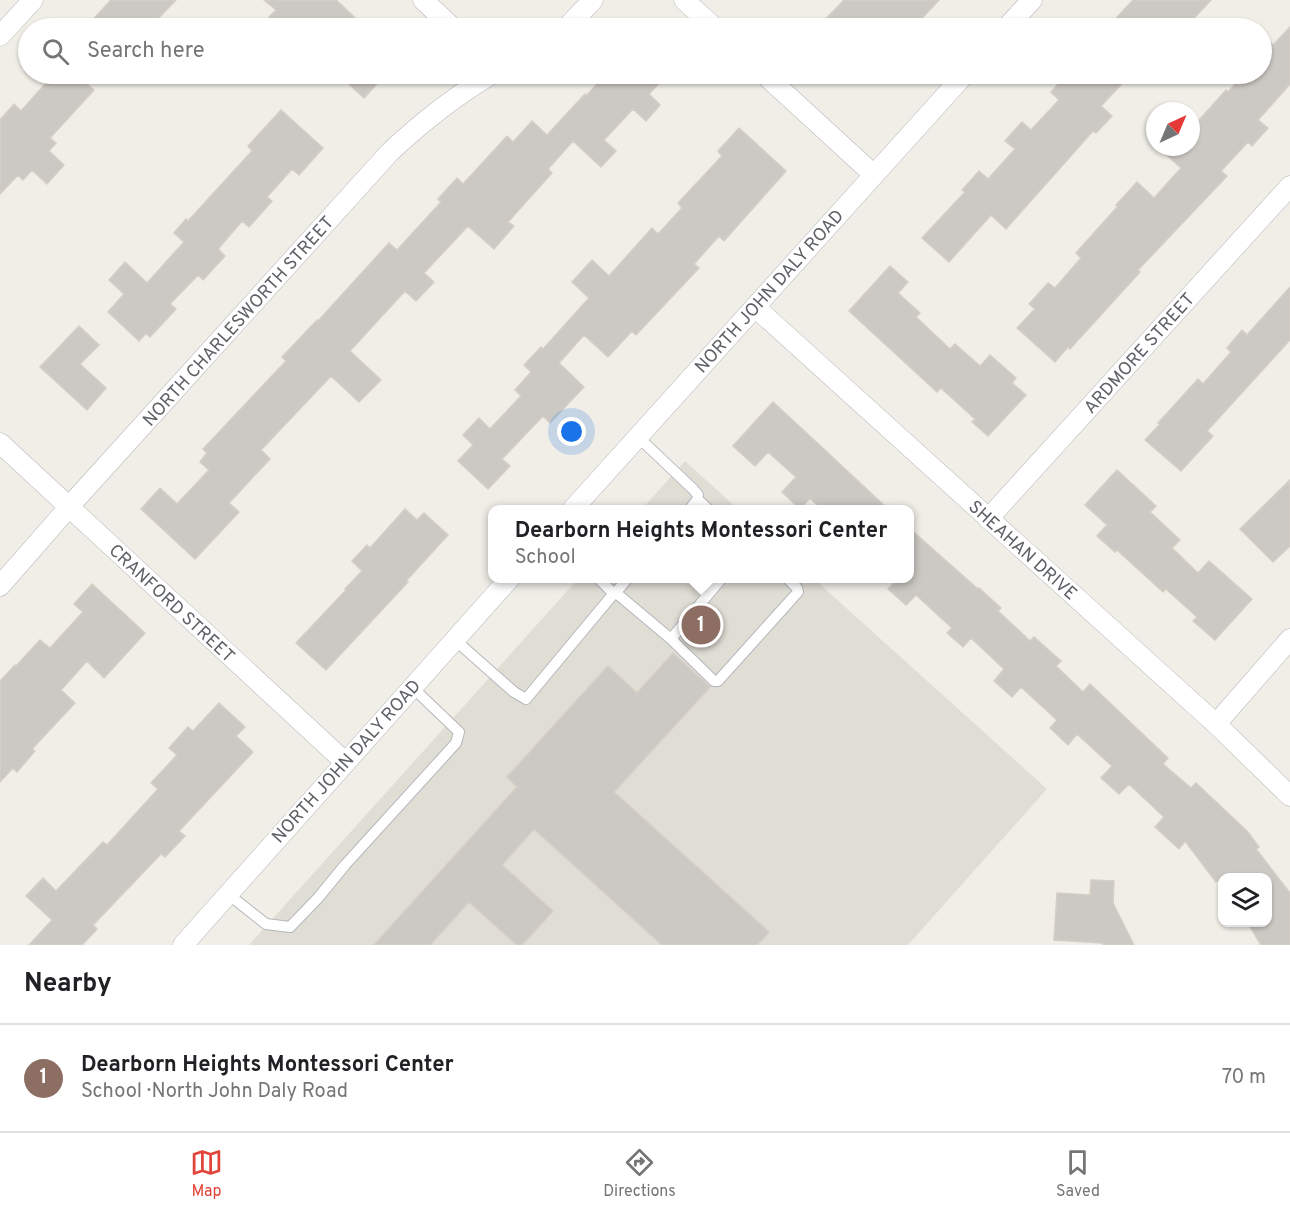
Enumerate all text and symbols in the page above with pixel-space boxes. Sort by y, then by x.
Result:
search box [18,18,1272,84]
icon: search [39,35,72,68]
text: Search here [87,38,205,65]
north arrow [1146,102,1200,156]
street label: NORTH JOHN DALY ROAD [691,205,850,379]
street label: NORTH CHARLESWORTH STREET [139,212,340,432]
street label: ARDMORE STREET [1080,289,1201,419]
your location [557,417,586,446]
street label: SHEAHAN DRIVE [963,496,1081,606]
popup [488,505,914,583]
text: Dearborn Heights Montessori Center [515,518,887,545]
street label: CRANFORD STREET [103,540,239,668]
text: School [515,545,576,571]
pin: 1 [682,602,720,648]
street label: NORTH JOHN DALY ROAD [268,675,427,849]
map controls [1218,873,1272,927]
button: layers [1218,873,1272,927]
text: Nearby [24,968,112,1001]
text: Dearborn Heights Montessori Center [81,1052,454,1079]
text: 1 [40,1065,48,1091]
text: 70 m [1222,1065,1266,1091]
text: School · North John Daly Road [81,1079,348,1105]
tab: Map [190,1146,223,1202]
tab: Directions [603,1146,676,1202]
tab: Saved [1056,1146,1100,1202]

